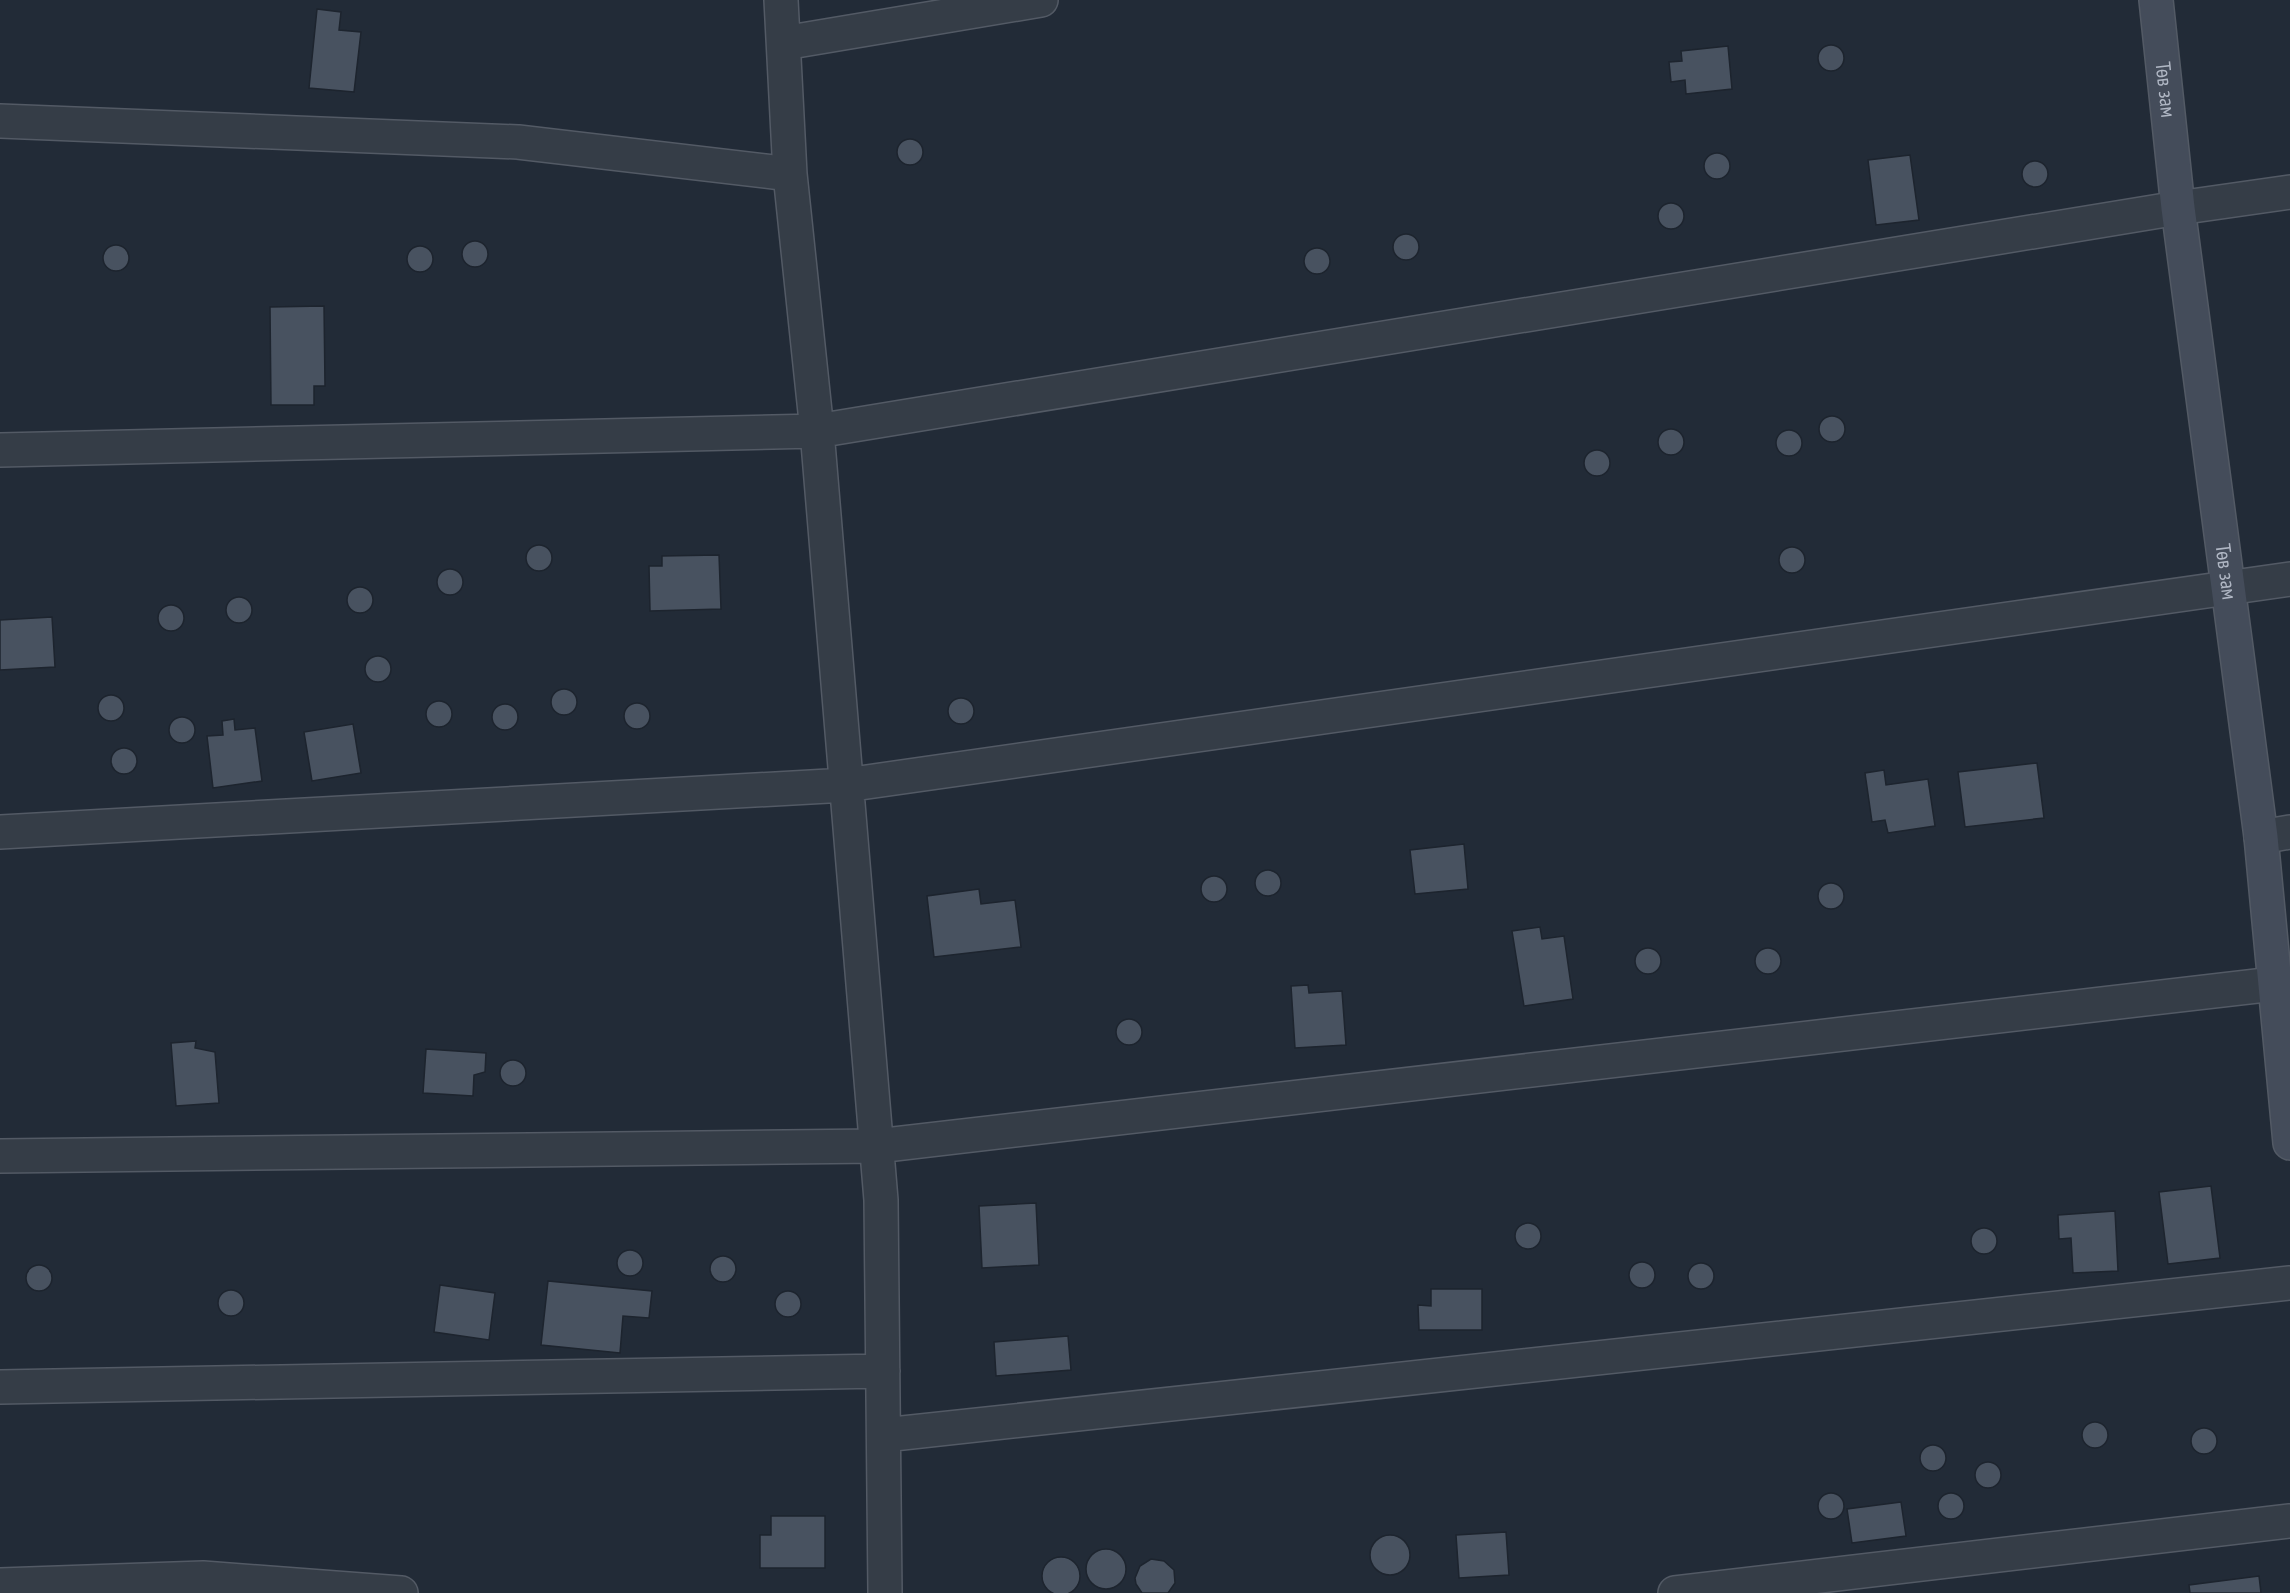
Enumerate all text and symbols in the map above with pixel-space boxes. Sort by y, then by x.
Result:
street label: Төв зам [2150,60,2182,119]
street label: Төв зам [2209,542,2244,601]

